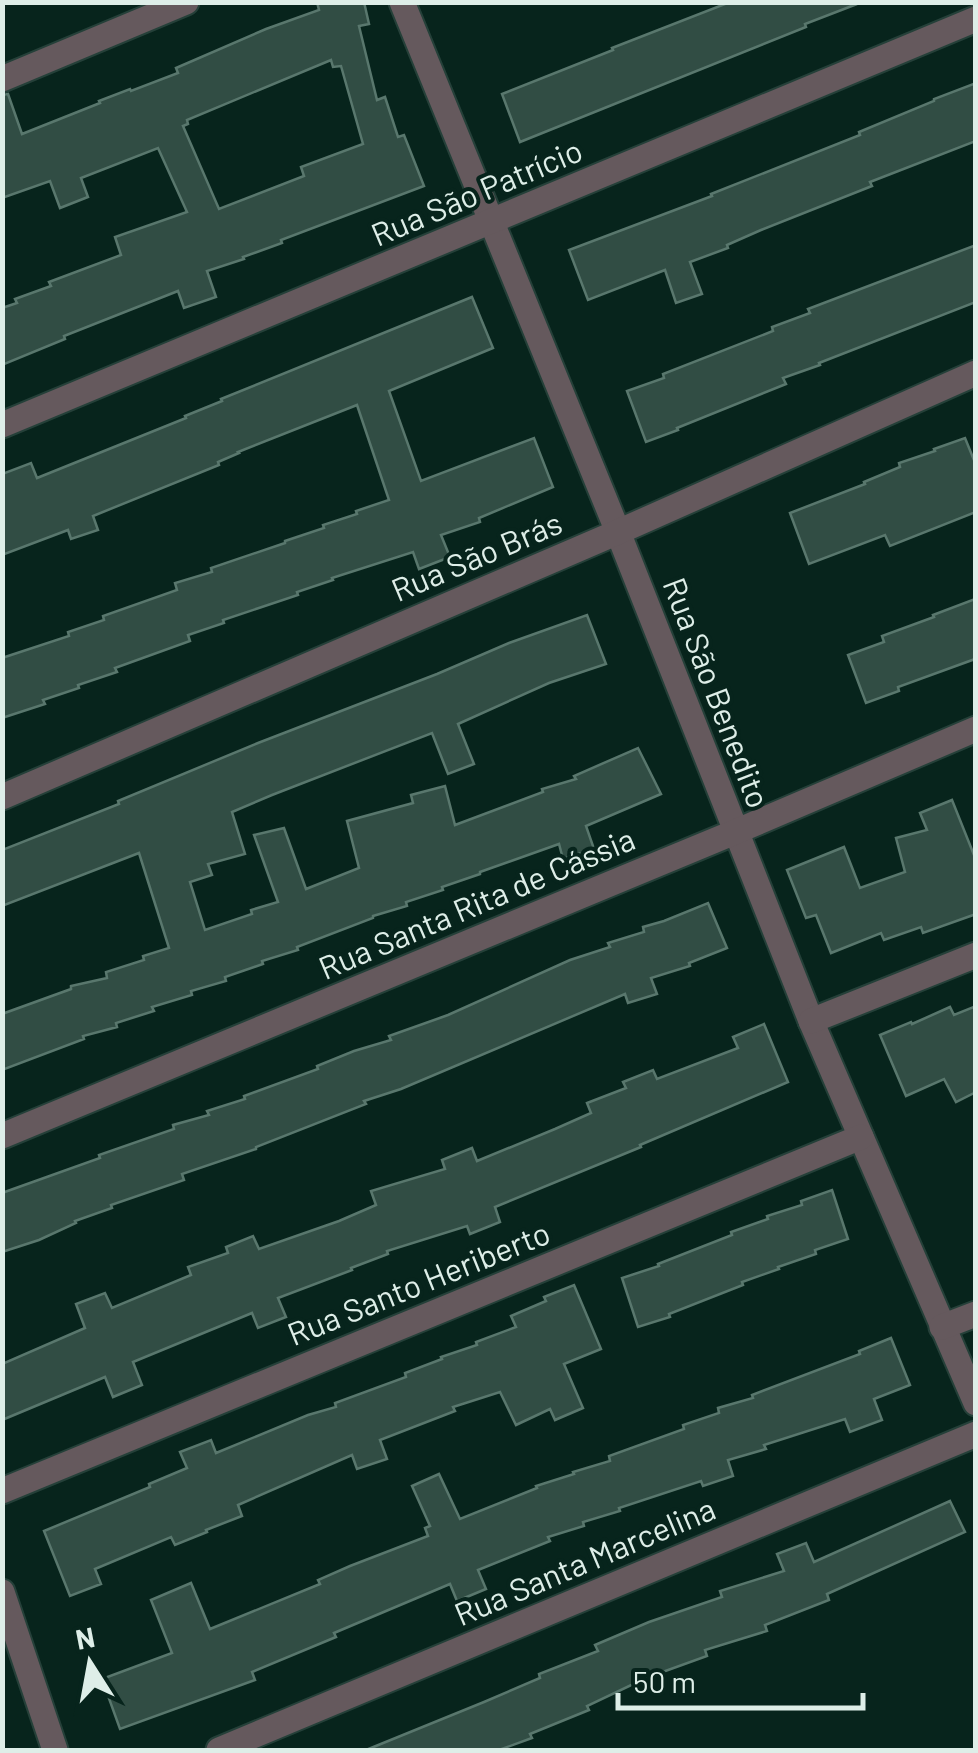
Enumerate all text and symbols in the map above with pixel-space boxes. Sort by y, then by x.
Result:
street label: Rua São Patrício [365,130,587,253]
street label: Rua São Brás [385,502,567,608]
street label: Rua São Benedito [656,572,779,813]
street label: Rua Santa Rita de Cássia [313,818,640,986]
street label: Rua Santo Heriberto [282,1212,555,1352]
street label: Rua Santa Marcelina [448,1488,720,1632]
north arrow [40,1613,140,1713]
text: N [73,1619,97,1656]
scale bar [618,1648,863,1710]
text: 50 m [633,1663,696,1699]

